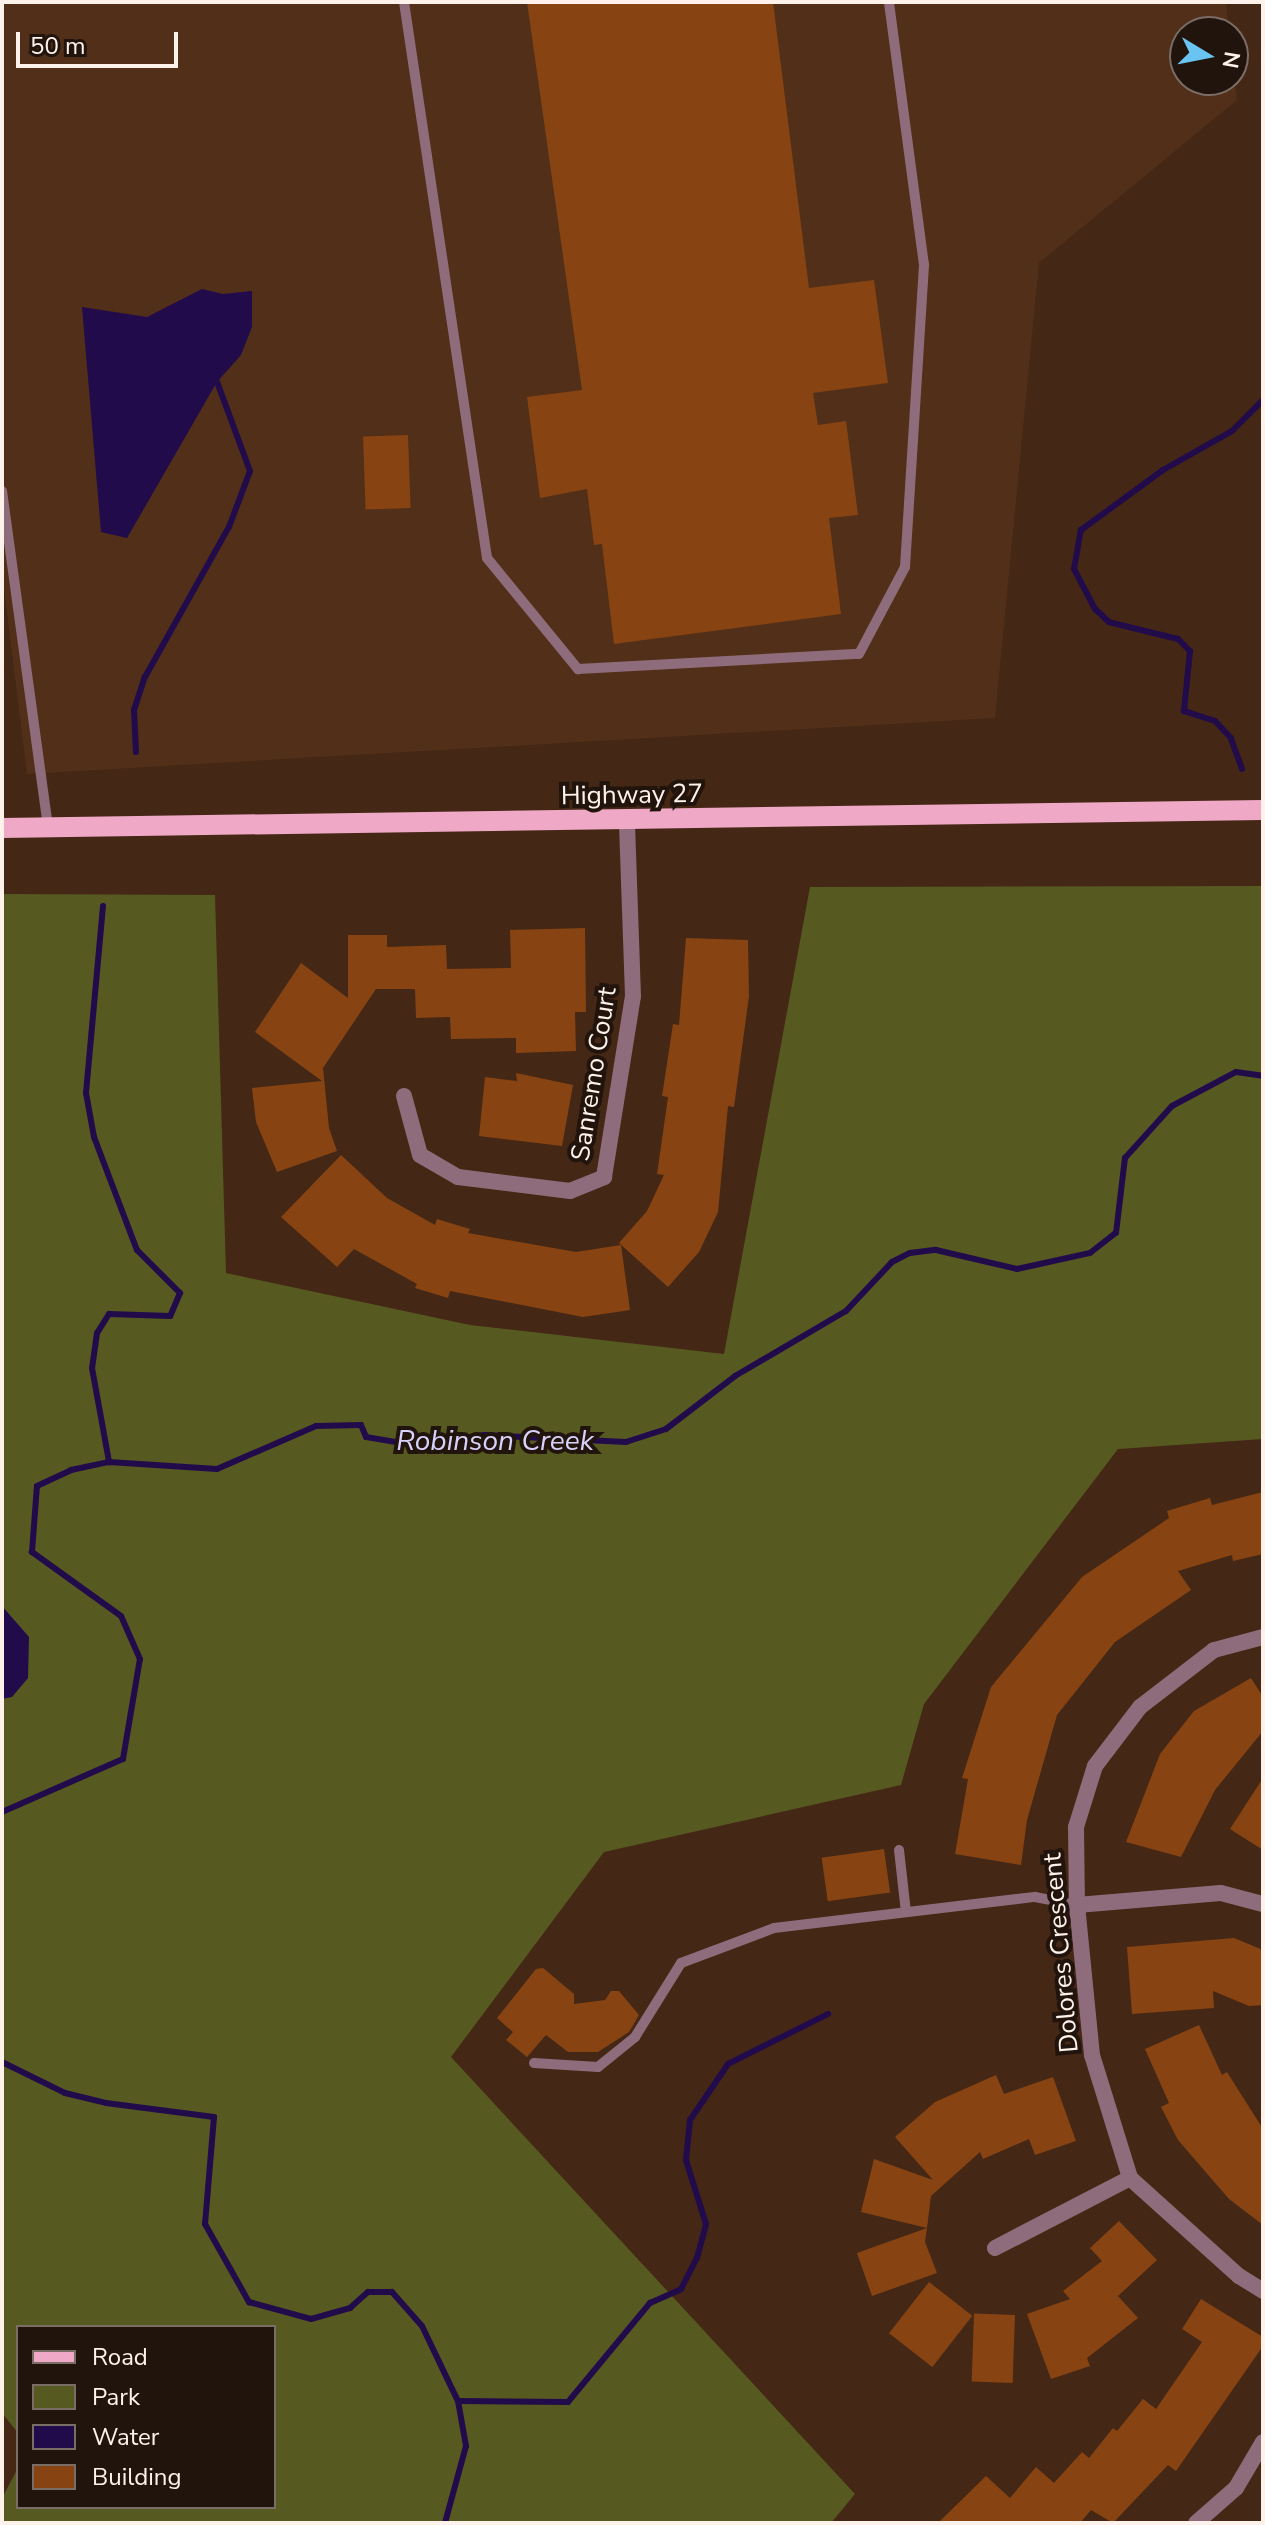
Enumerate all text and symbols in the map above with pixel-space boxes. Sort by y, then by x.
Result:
scale bar [20,16,182,66]
north arrow [1169,16,1249,96]
text: 50 m [30,30,86,62]
text: N [1214,49,1247,71]
street label: Highway 27 [561,778,703,812]
street label: Sanremo Court [565,985,623,1163]
water label: Robinson Creek [396,1424,594,1458]
street label: Dolores Crescent [1037,1852,1085,2054]
legend [16,2325,276,2509]
text: Road [92,2341,148,2373]
text: Park [92,2381,140,2413]
text: Water [92,2421,159,2453]
text: Building [92,2461,182,2493]

